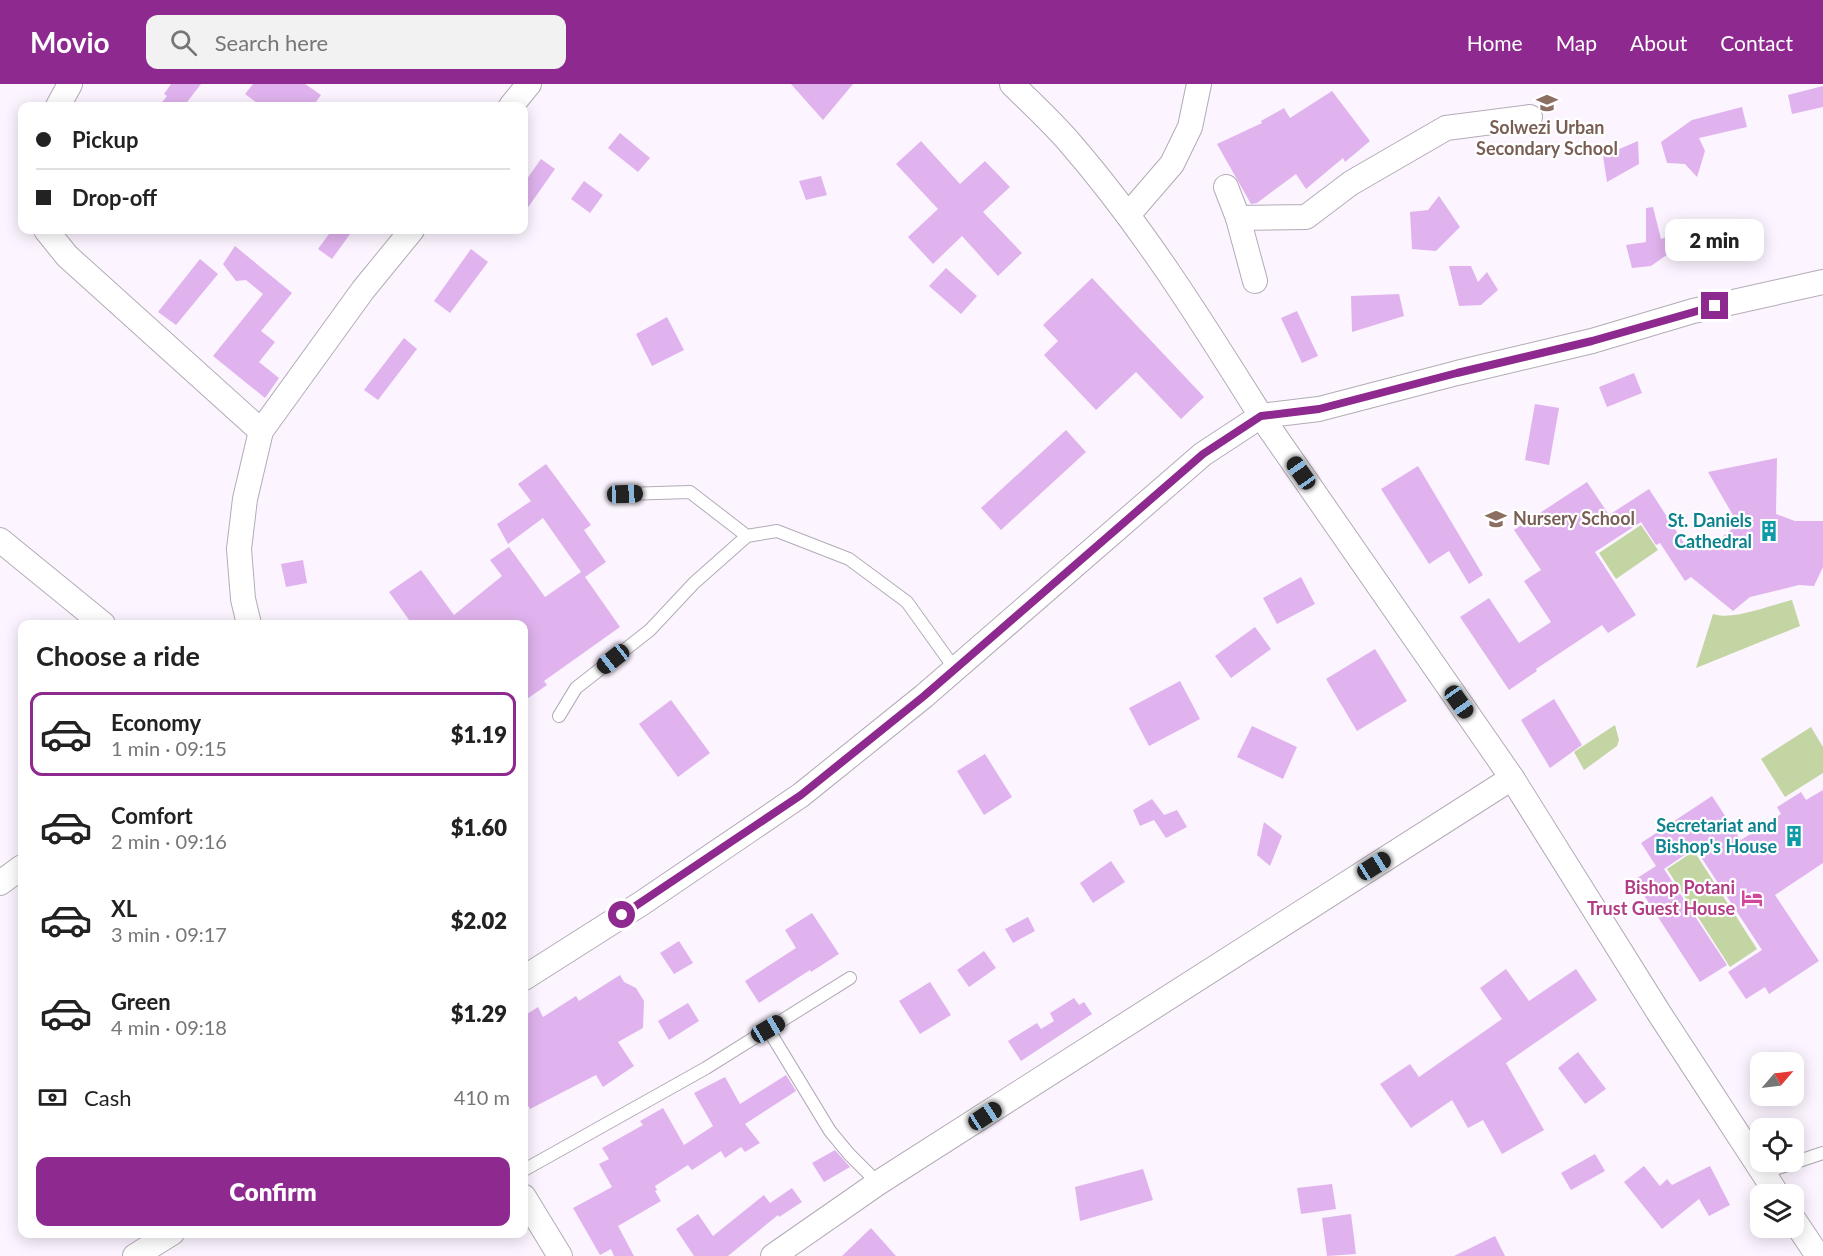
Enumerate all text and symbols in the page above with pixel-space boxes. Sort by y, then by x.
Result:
search box [146,15,566,69]
text: Movio [30,25,110,59]
icon: search [167,26,200,59]
text: Search here [215,29,328,56]
text: Home [1467,30,1523,55]
text: Map [1556,30,1597,55]
text: About [1630,30,1687,55]
text: Contact [1720,30,1793,55]
school or university icon: Solwezi Urban Secondary School [1535,91,1559,115]
place label: Solwezi Urban Secondary School [1476,116,1618,159]
text: Pickup [72,126,138,153]
text: Drop-off [72,184,157,211]
callout: 2 min [1666,219,1764,261]
text: 2 min [1690,228,1739,252]
route end [1701,292,1728,319]
car [1283,453,1319,493]
car [607,484,643,504]
school or university icon: Nursery School [1484,507,1508,531]
place label: Nursery School [1513,507,1635,529]
place label: St. Daniels Cathedral [1668,509,1752,552]
building icon: St. Daniels Cathedral [1757,519,1781,543]
text: Choose a ride [36,639,200,672]
car [593,641,633,677]
car [1441,682,1477,722]
icon: car [39,707,93,761]
text: Economy [111,709,201,736]
text: $1.19 [451,721,507,748]
text: 1 min · 09:15 [111,736,227,760]
icon: car [39,800,93,854]
text: Comfort [111,802,193,829]
text: $1.60 [451,814,507,841]
place label: Secretariat and Bishop's House [1655,814,1777,857]
building icon: Secretariat and Bishop's House [1782,824,1806,848]
text: 2 min · 09:16 [111,829,227,853]
car [1354,849,1394,883]
place label: Bishop Potani Trust Guest House [1587,876,1735,919]
hotel icon: Bishop Potani Trust Guest House [1740,886,1764,910]
icon: car [39,893,93,947]
text: XL [111,895,137,922]
route start [608,901,635,928]
text: $2.02 [451,907,507,934]
text: 3 min · 09:17 [111,922,227,946]
icon: car [39,986,93,1040]
text: Green [111,988,171,1015]
text: $1.29 [451,1000,507,1027]
car [748,1012,788,1046]
text: 4 min · 09:18 [111,1015,227,1039]
north arrow [1750,1052,1804,1106]
map controls [1750,1052,1804,1238]
icon: cash [36,1081,69,1114]
text: Cash [84,1084,131,1111]
text: 410 m [454,1085,510,1109]
car [965,1099,1005,1133]
button: locate [1750,1118,1804,1172]
button: Confirm [36,1157,510,1226]
button: layers [1750,1184,1804,1238]

